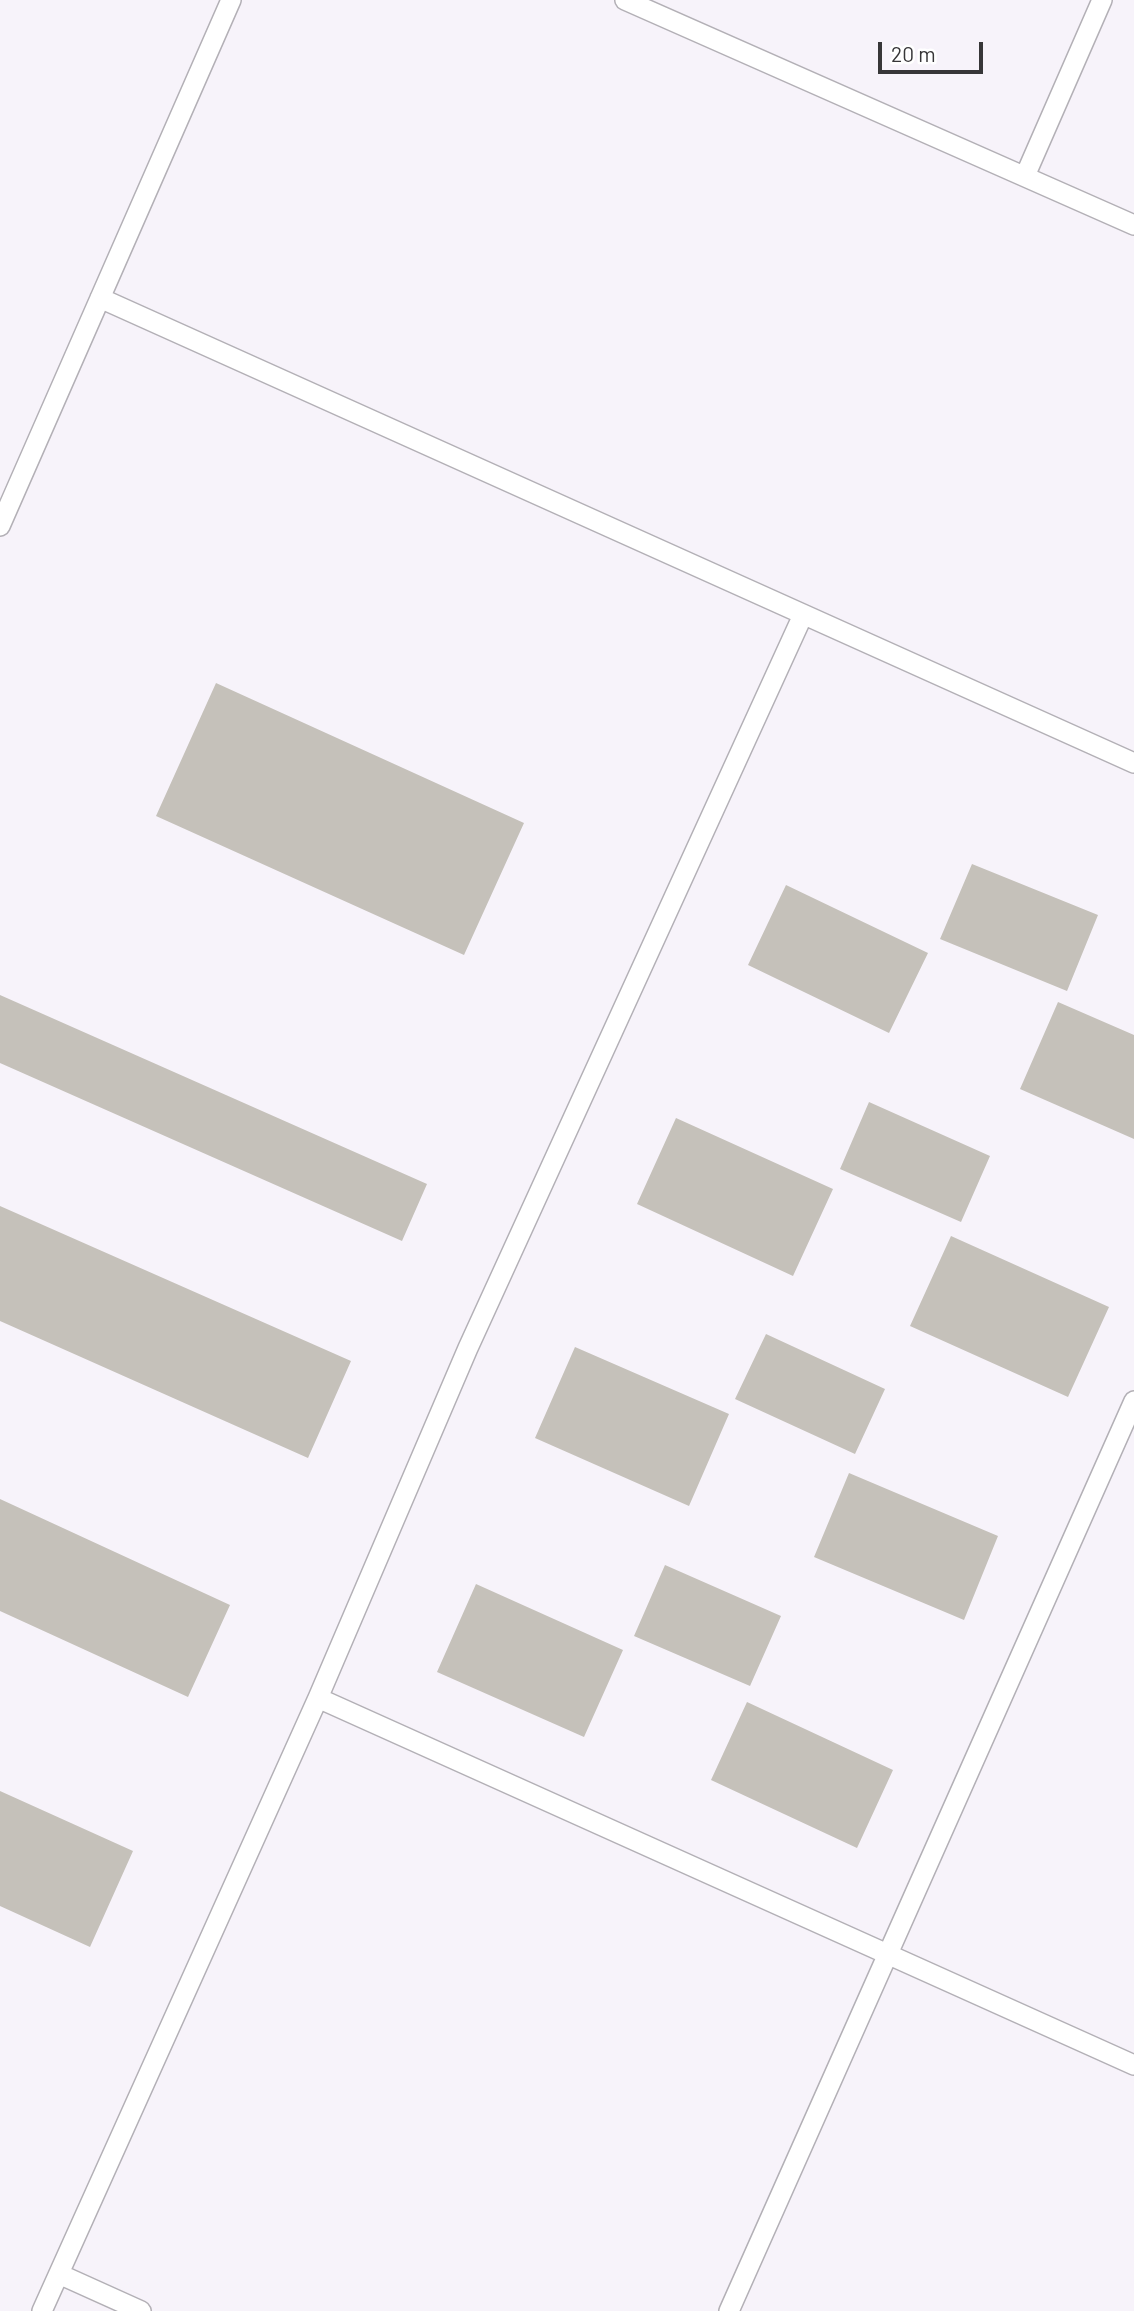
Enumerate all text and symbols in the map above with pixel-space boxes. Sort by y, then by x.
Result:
scale bar [882,28,987,72]
text: 20 m [891,41,936,66]

